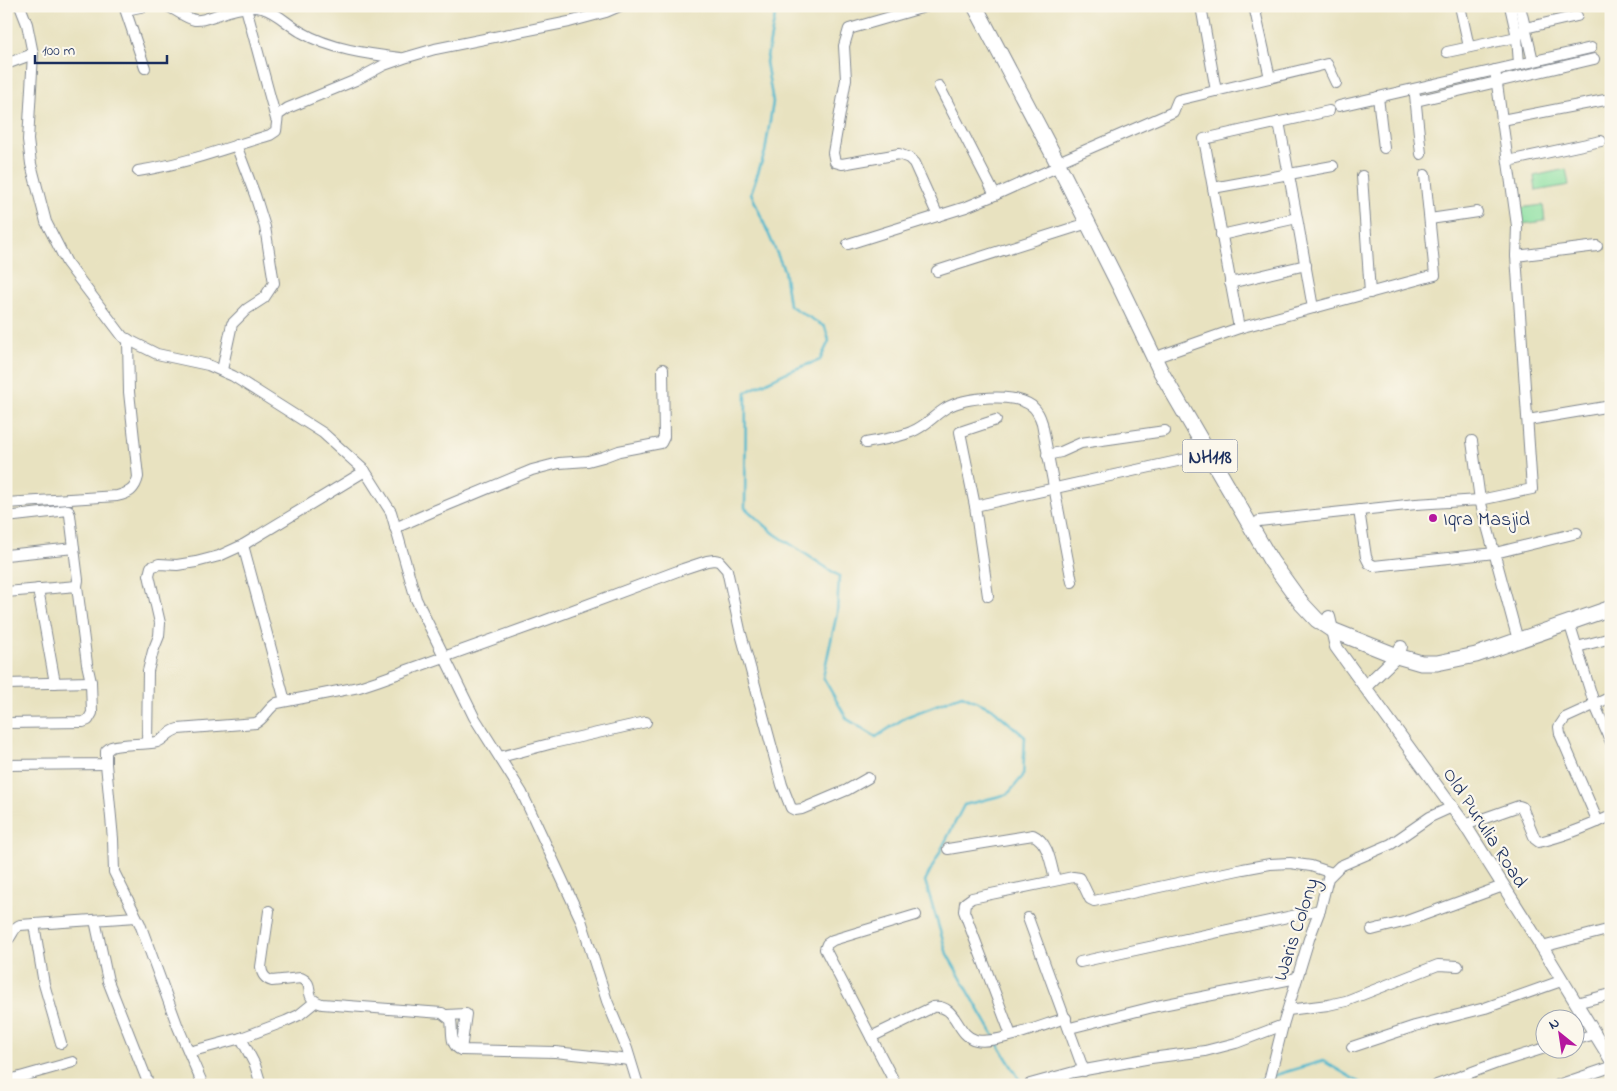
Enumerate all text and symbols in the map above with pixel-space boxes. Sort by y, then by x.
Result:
scale bar [35,32,168,64]
text: 100 m [42,40,75,62]
road number: NH118 [1182,440,1238,472]
place label: Iqra Masjid [1443,506,1530,535]
marker: Iqra Masjid [1427,512,1439,524]
street label: Old Purulia Road [1434,762,1534,894]
street label: Waris Colony [1267,874,1328,985]
north arrow [1534,1008,1584,1058]
text: N [1545,1013,1564,1035]

